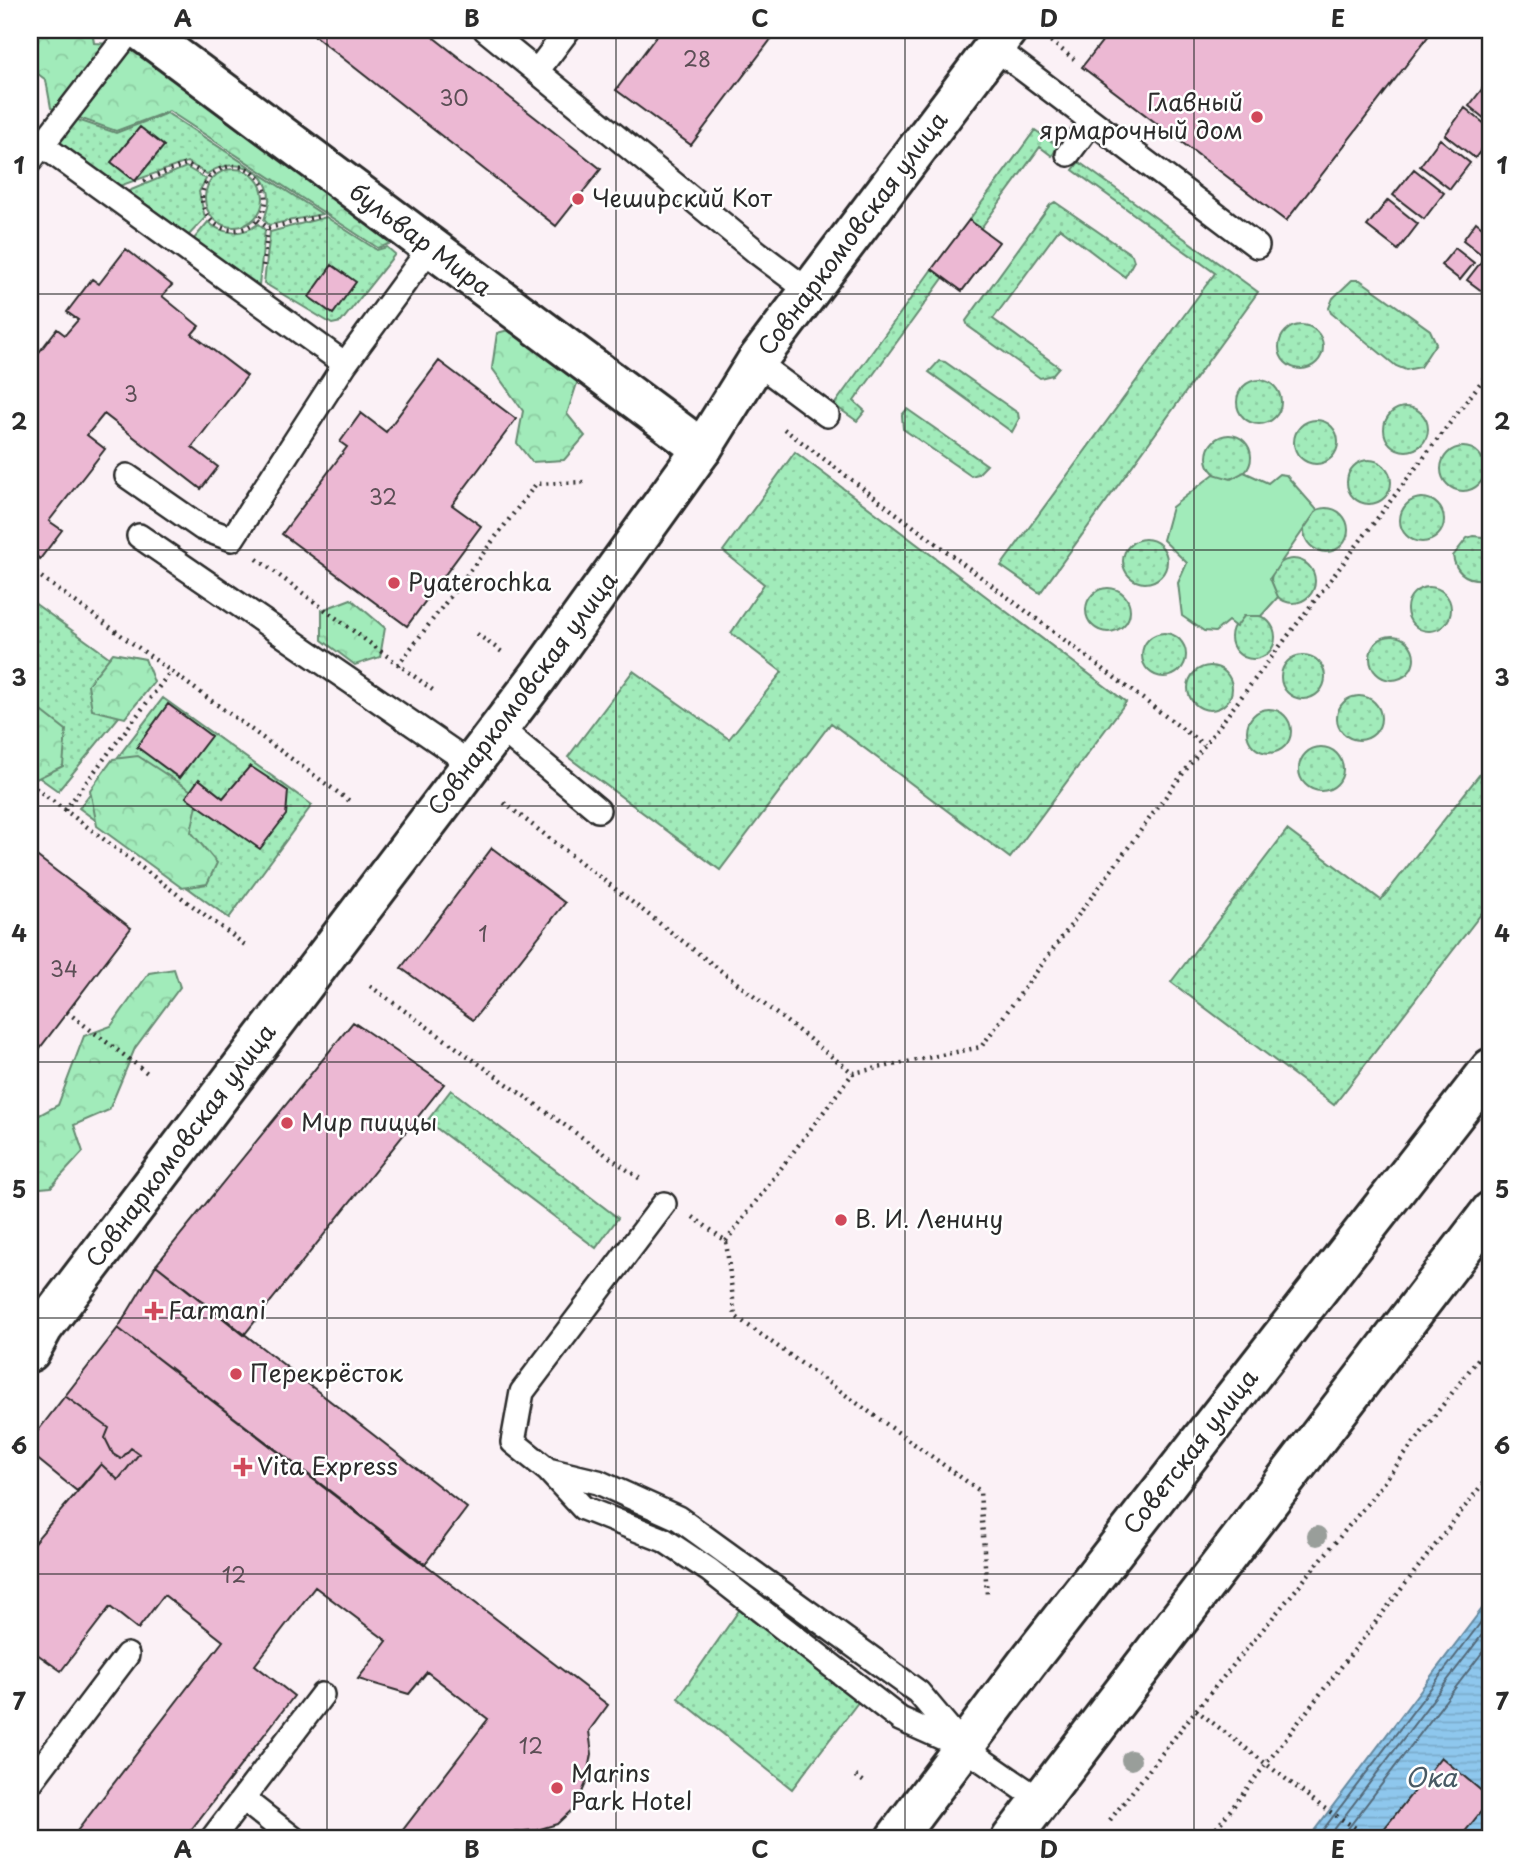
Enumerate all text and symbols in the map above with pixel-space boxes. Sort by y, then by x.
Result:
text: A [174,0,192,35]
text: B [464,0,480,35]
text: C [751,0,769,35]
text: D [1040,0,1058,35]
text: E [1331,0,1345,35]
house number: 28 [683,42,711,74]
house number: 30 [439,81,469,113]
place label: Главный ярмарочный дом [1040,83,1243,147]
street label: Совнаркомовская улица [748,103,955,362]
marker: Главный ярмарочный дом [1249,109,1265,125]
text: 1 [14,147,25,182]
text: 1 [1497,147,1508,182]
street label: бульвар Мира [342,173,500,304]
place label: Чеширский Кот [592,179,772,215]
marker: Чеширский Кот [570,191,586,207]
house number: 3 [124,377,138,409]
text: 2 [11,403,27,438]
text: 2 [1494,403,1510,438]
house number: 32 [369,480,397,512]
place label: Pyaterochka [408,563,551,599]
street label: Совнаркомовская улица [418,563,625,822]
marker: Pyaterochka [386,575,402,591]
text: 3 [11,659,27,694]
text: 3 [1494,659,1510,694]
text: 4 [11,915,27,950]
text: 4 [1494,915,1510,950]
house number: 1 [478,917,488,949]
house number: 34 [50,952,78,984]
street label: Совнаркомовская улица [76,1015,283,1274]
place label: Мир пиццы [301,1103,437,1139]
marker: Мир пиццы [279,1115,295,1131]
text: 5 [12,1171,26,1206]
text: 5 [1495,1171,1509,1206]
place label: В. И. Ленину [855,1200,1003,1236]
marker: В. И. Ленину [833,1212,849,1228]
place label: Farmani [168,1291,266,1327]
marker: Farmani [146,1303,162,1319]
place label: Перекрёсток [250,1354,404,1390]
street label: Советская улица [1113,1360,1266,1541]
marker: Перекрёсток [228,1366,244,1382]
text: 6 [11,1427,27,1462]
text: 6 [1494,1427,1510,1462]
place label: Vita Express [257,1447,398,1483]
marker: Vita Express [235,1459,251,1475]
house number: 12 [222,1558,246,1590]
text: 7 [12,1683,26,1718]
text: 7 [1495,1683,1509,1718]
house number: 12 [519,1729,543,1761]
place label: Marins Park Hotel [571,1754,692,1818]
water label: Ока [1405,1757,1458,1796]
marker: Marins Park Hotel [549,1780,565,1796]
text: A [174,1831,192,1866]
text: B [464,1831,480,1866]
text: C [751,1831,769,1866]
text: D [1040,1831,1058,1866]
text: E [1331,1831,1345,1866]

